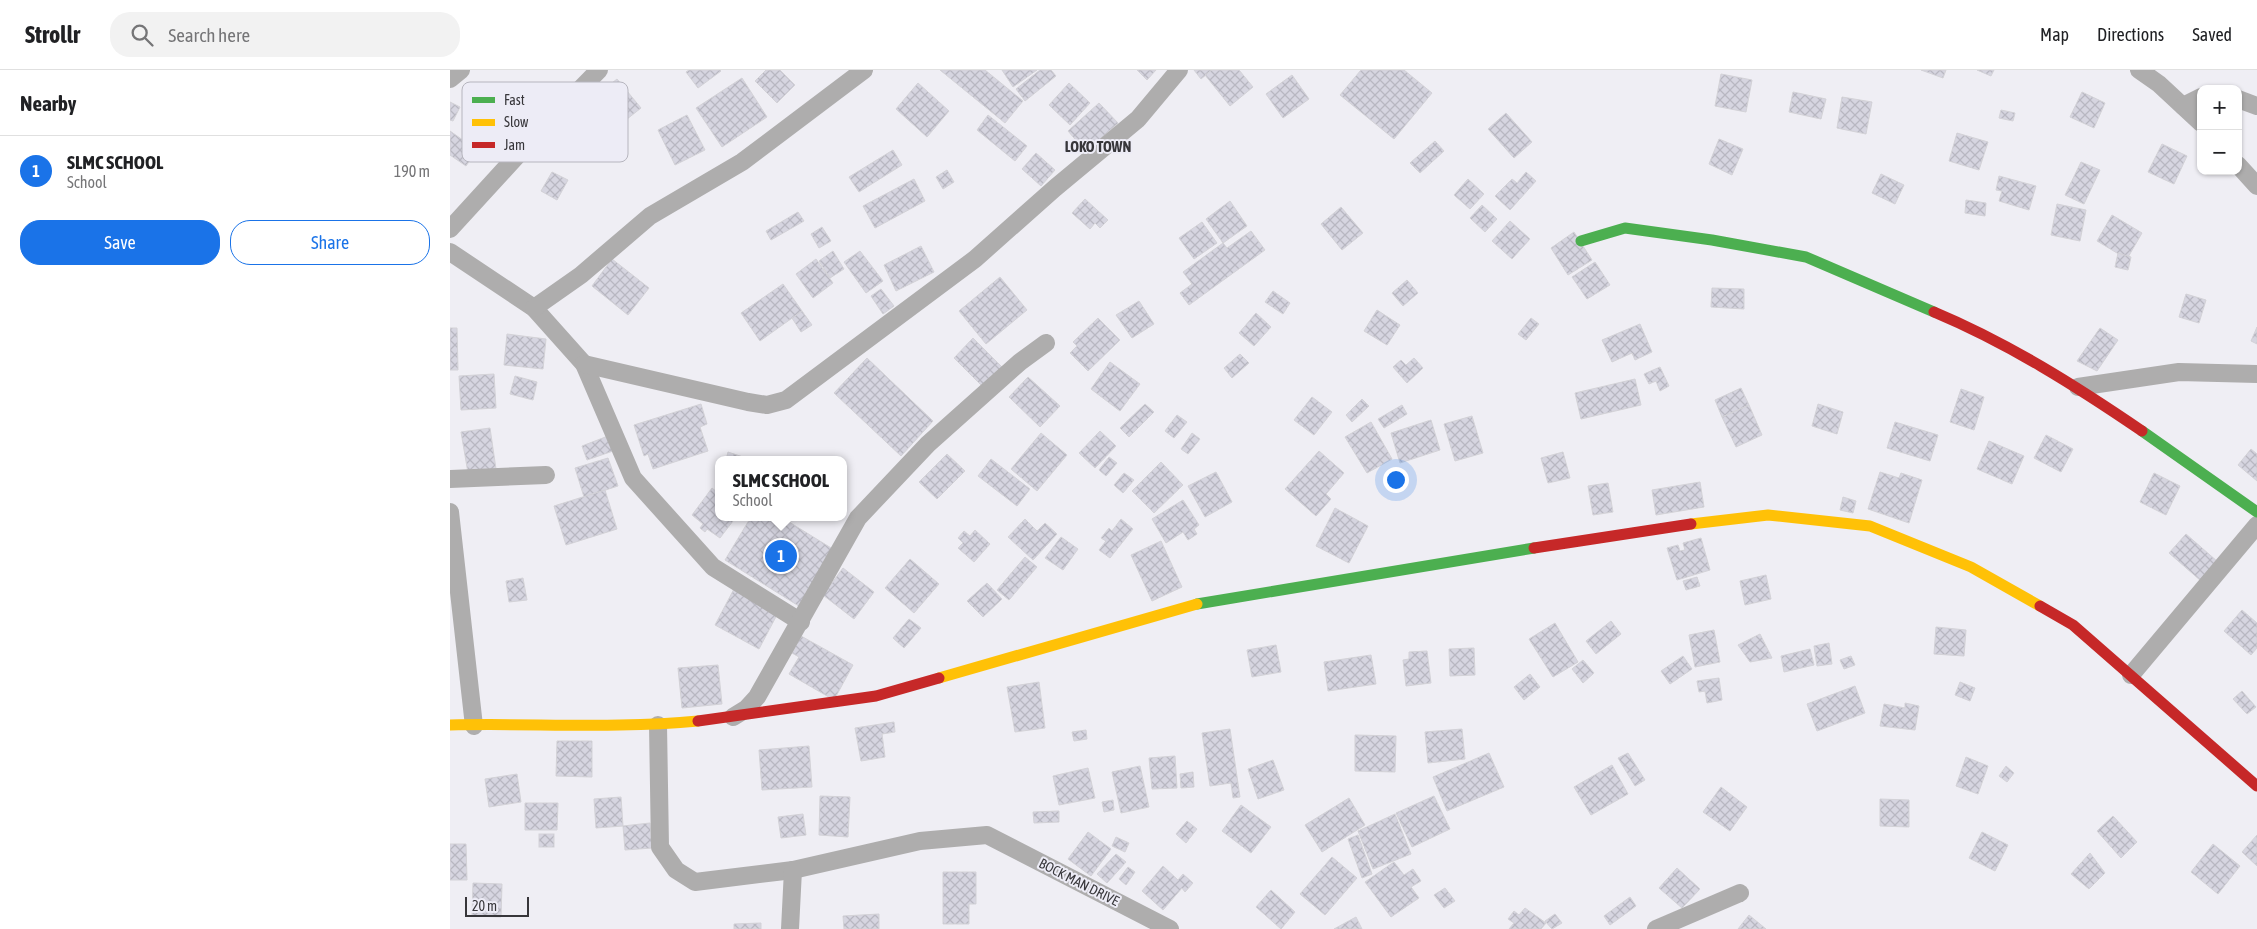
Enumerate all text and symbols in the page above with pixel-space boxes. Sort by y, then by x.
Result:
search box [110,12,460,57]
text: Strollr [25,21,80,48]
icon: search [128,21,156,49]
text: Search here [168,24,250,46]
text: Map [2040,24,2069,45]
text: Directions [2097,24,2164,45]
text: Saved [2192,24,2232,45]
legend [462,82,628,162]
map controls [2197,85,2242,175]
button: + [2197,85,2242,130]
text: Nearby [20,91,76,115]
text: Fast [504,92,525,108]
text: Slow [504,114,529,130]
button: − [2197,130,2242,175]
text: Jam [504,137,525,153]
district label: LOKO TOWN [1065,138,1131,155]
text: SLMC SCHOOL [67,151,163,173]
text: 1 [32,162,40,180]
text: 190 m [394,162,430,180]
text: School [67,173,107,191]
button: Save [20,220,220,265]
button: Share [230,220,430,265]
popup [715,456,847,521]
your location [1383,467,1409,493]
text: SLMC SCHOOL [733,469,829,491]
text: School [733,491,773,509]
pin: 1 [765,537,797,575]
street label: BOCK MAN DRIVE [1036,855,1122,909]
scale bar [465,894,529,917]
text: 20 m [472,898,497,914]

